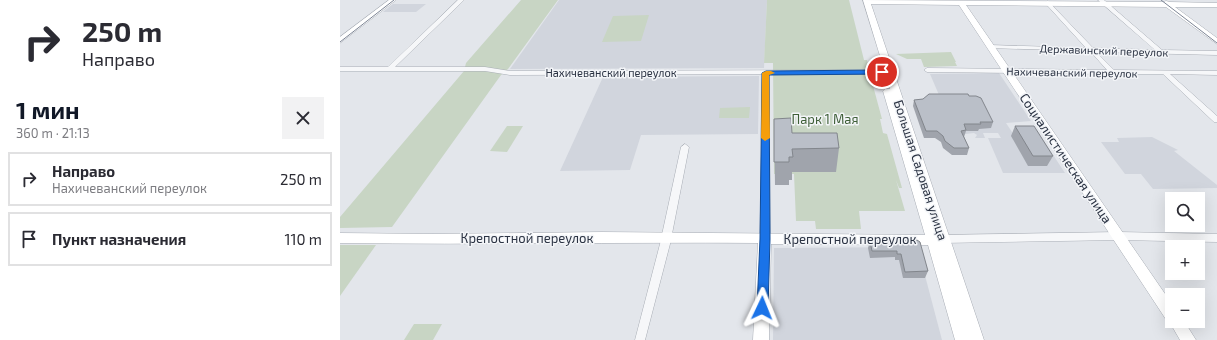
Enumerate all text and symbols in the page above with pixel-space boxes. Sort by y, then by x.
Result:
text: 250 m [82,14,162,48]
icon: right [16,16,68,68]
street label: Державинский переулок [1039,41,1169,60]
text: Направо [82,48,155,70]
pin [865,55,899,89]
icon: arrive [871,61,893,83]
street label: Нахичеванский переулок [1006,64,1138,81]
street label: Нахичеванский переулок [545,66,677,80]
street label: Социалистическая улица [1016,90,1116,226]
text: 1 мин [16,95,80,124]
button: close [282,97,324,139]
street label: Большая Садовая улица [891,98,951,242]
park label: Парк 1 Мая [791,111,859,127]
text: 360 m · 21:13 [16,125,90,141]
text: Направо [52,162,115,180]
icon: right [18,168,40,190]
text: 250 m [280,170,322,188]
text: Нахичеванский переулок [52,180,207,196]
map controls [1165,192,1205,328]
button: search [1165,192,1205,232]
icon: arrive [18,228,40,250]
text: Пункт назначения [52,230,186,248]
text: 110 m [285,230,322,248]
street label: Крепостной переулок [461,230,593,246]
street label: Крепостной переулок [784,231,916,247]
button: + [1165,240,1205,280]
position arrow [741,287,783,329]
button: − [1165,288,1205,328]

